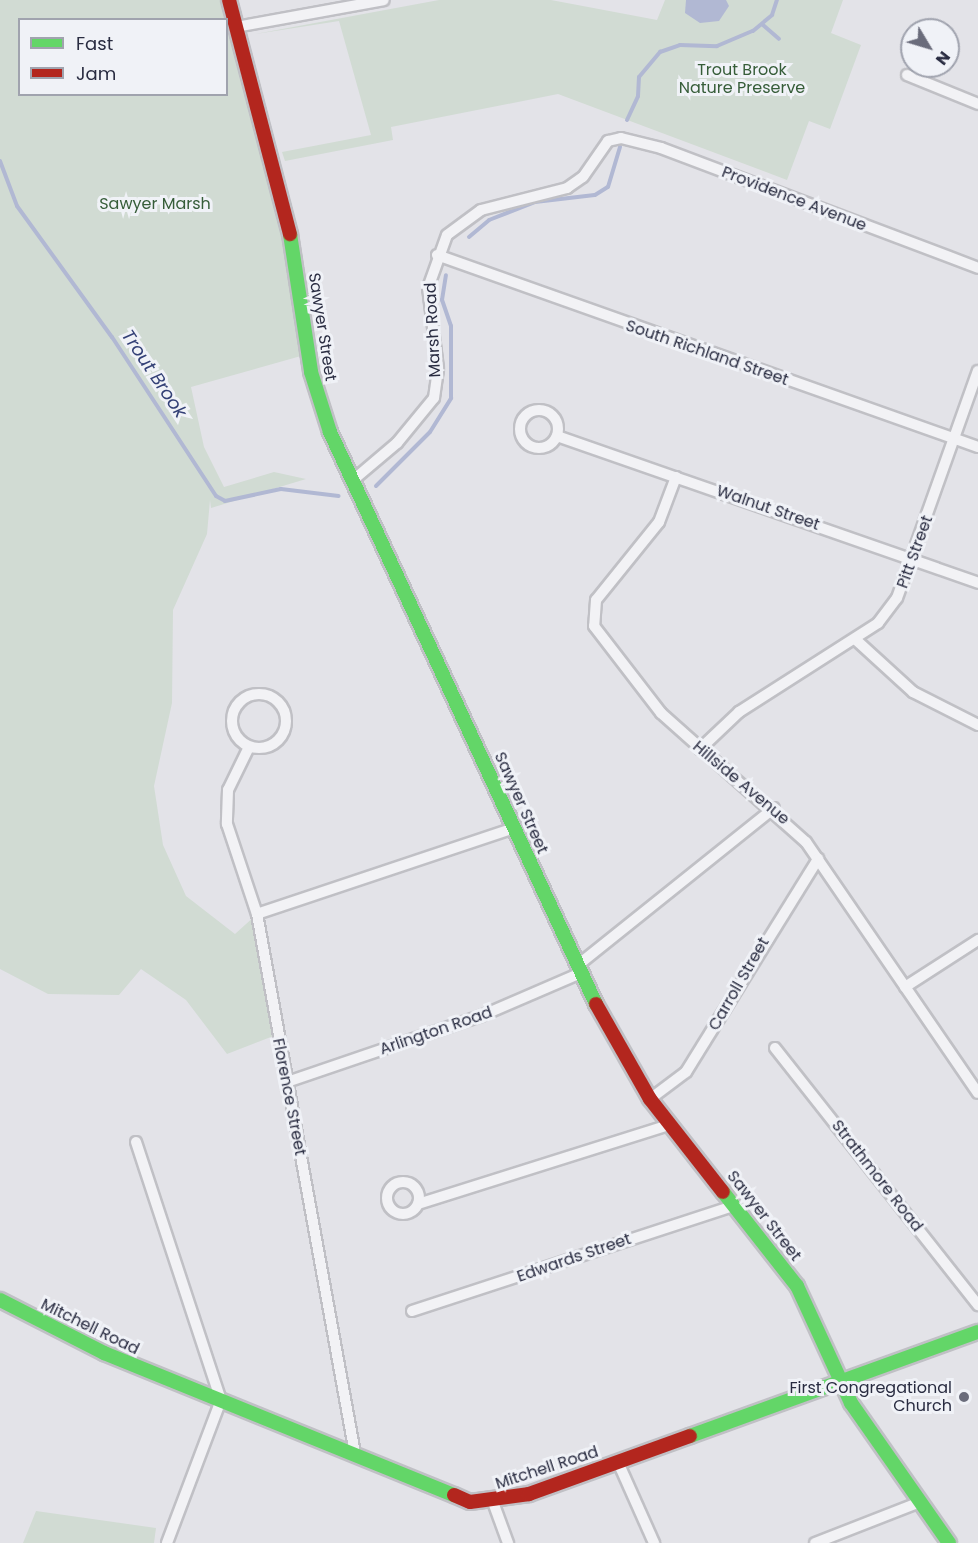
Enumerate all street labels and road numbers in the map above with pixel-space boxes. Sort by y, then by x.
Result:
street label: Providence Avenue [719,163,869,235]
street label: Sawyer Street [304,271,340,383]
street label: Marsh Road [421,282,445,378]
street label: South Richland Street [623,316,791,390]
street label: Walnut Street [714,481,822,535]
street label: Pitt Street [893,513,937,591]
street label: Hillside Avenue [689,737,793,829]
street label: Sawyer Street [490,749,552,857]
street label: Carroll Street [705,934,773,1034]
street label: Arlington Road [377,1003,495,1059]
street label: Florence Street [268,1037,310,1157]
street label: Strathmore Road [827,1116,927,1236]
street label: Sawyer Street [723,1167,805,1265]
street label: Edwards Street [515,1230,633,1286]
street label: Mitchell Road [38,1295,142,1359]
street label: Mitchell Road [493,1442,601,1494]

